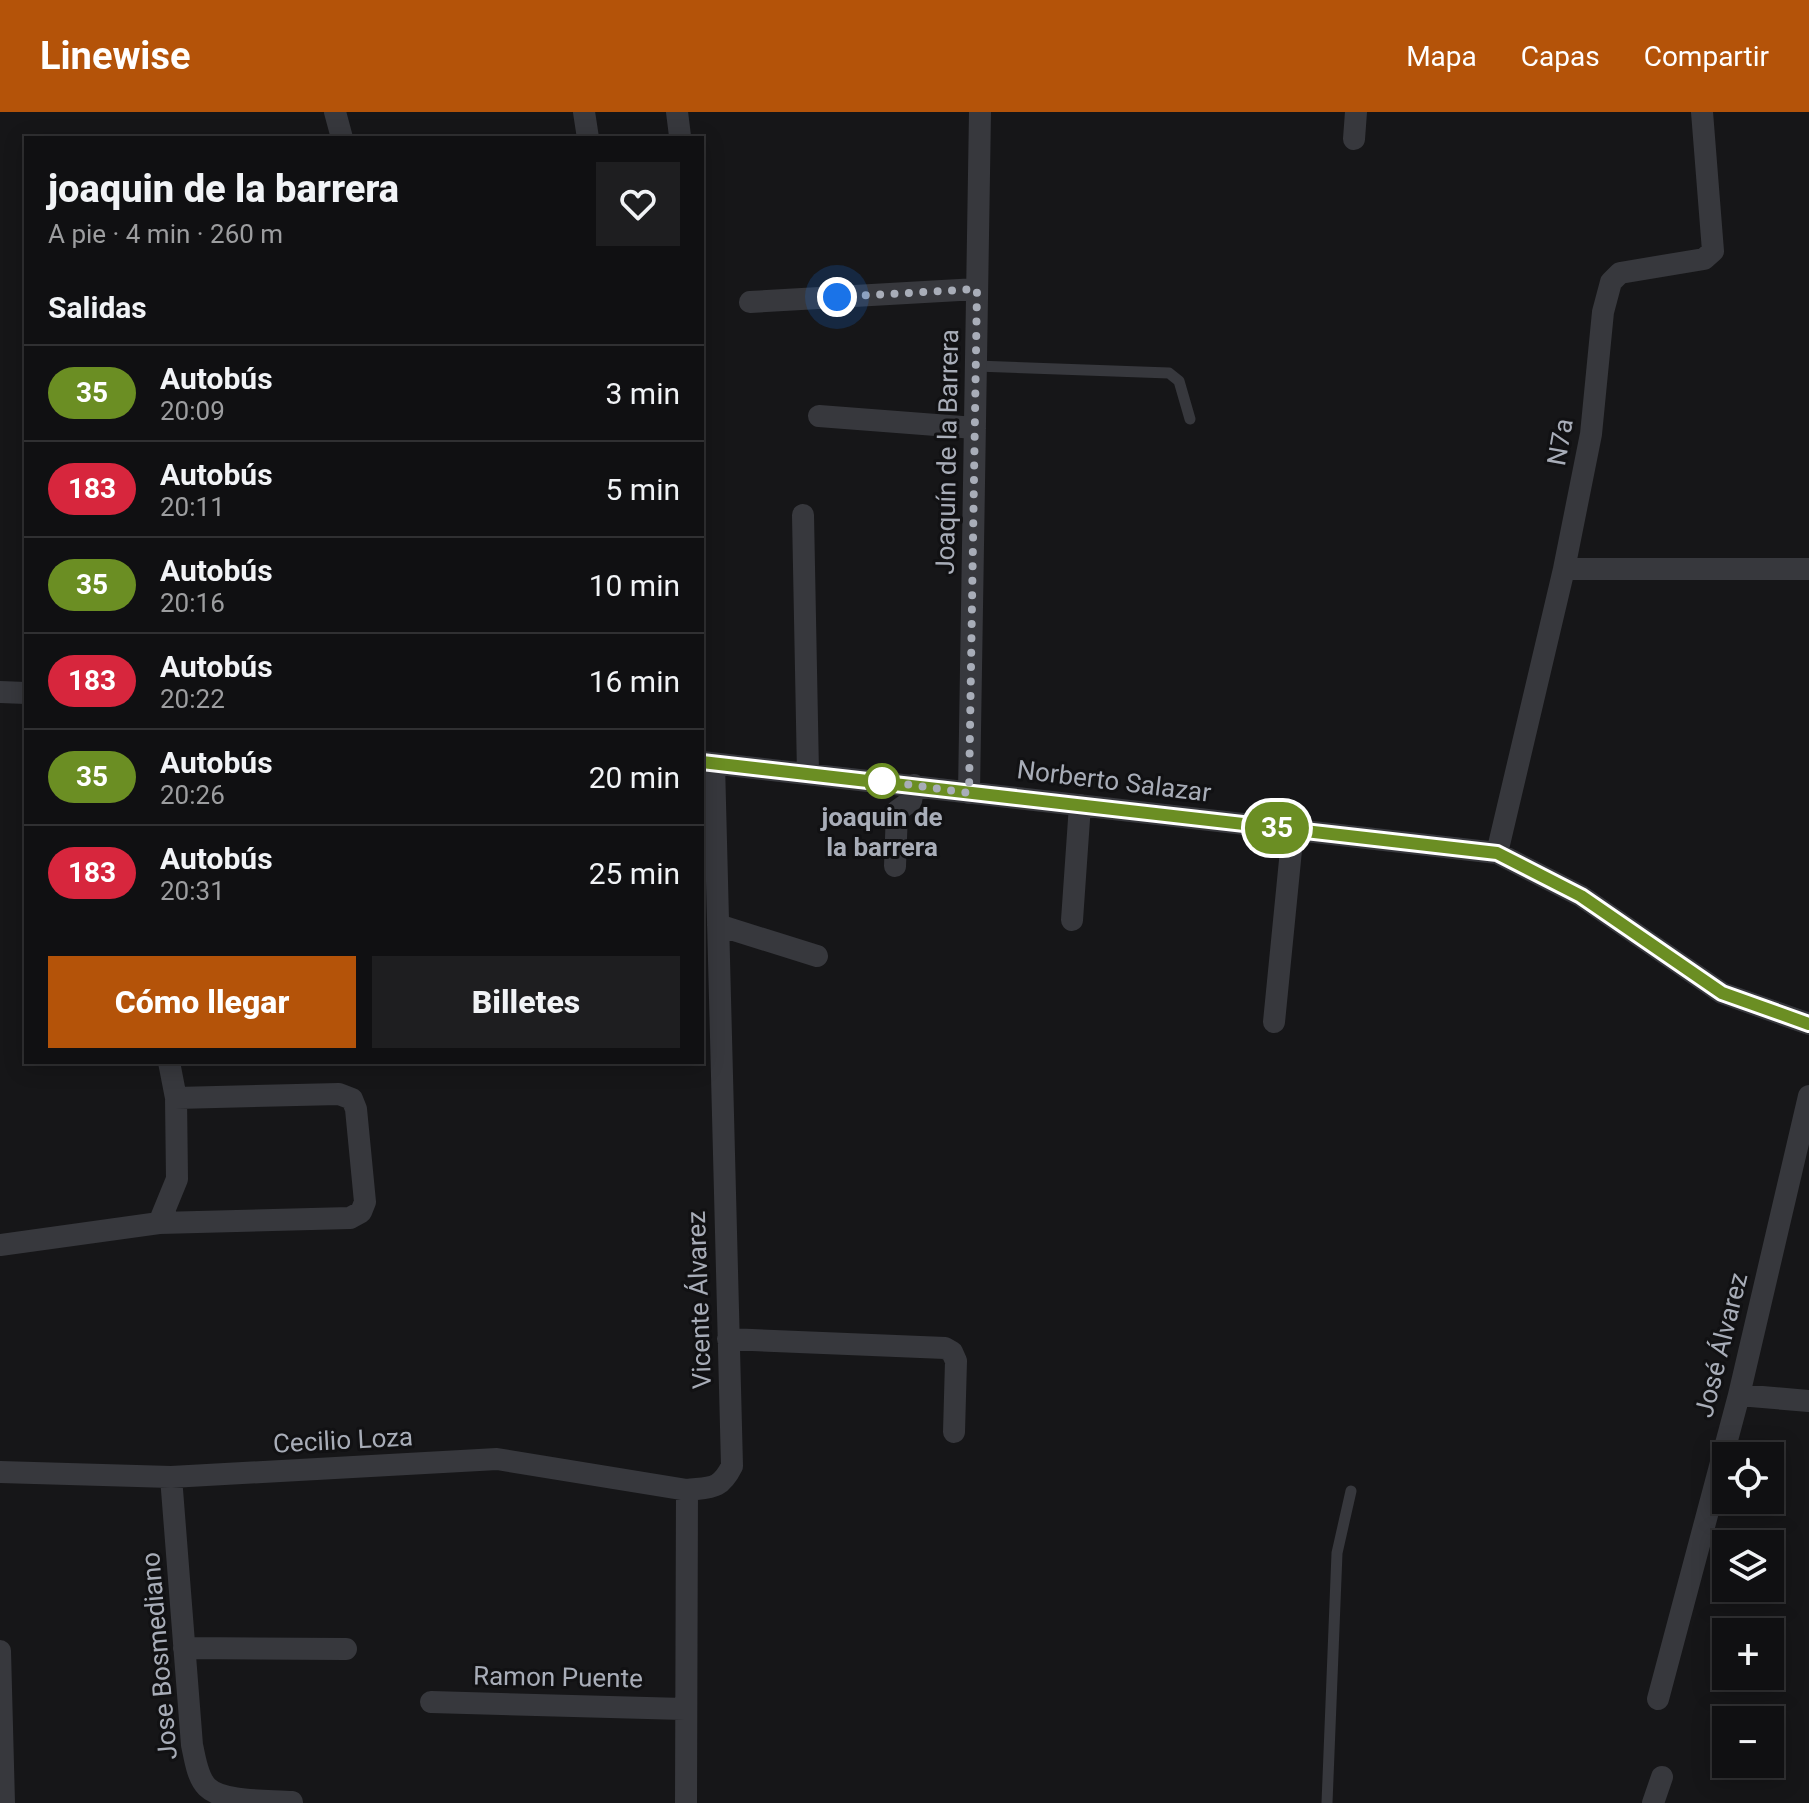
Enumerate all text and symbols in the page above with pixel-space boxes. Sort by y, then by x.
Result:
text: Linewise [40,34,190,78]
text: Mapa [1406,40,1477,73]
text: Capas [1521,40,1600,73]
text: Compartir [1644,40,1769,73]
button: heart [596,162,680,246]
text: joaquin de la barrera [48,167,399,211]
text: A pie · 4 min · 260 m [48,219,283,249]
your location [817,277,857,317]
text: Salidas [48,290,147,325]
street label: Joaquín de la Barrera [930,329,964,575]
text: Autobús [160,361,273,396]
text: 35 [76,376,108,409]
text: 3 min [606,376,680,411]
text: 20:09 [160,396,225,426]
street label: N7a [1541,416,1579,468]
text: Autobús [160,457,273,492]
text: 183 [68,472,116,505]
text: 5 min [606,472,680,507]
text: 20:11 [160,492,225,522]
text: Autobús [160,553,273,588]
text: 35 [76,568,108,601]
text: 10 min [589,568,680,603]
text: 20:16 [160,588,225,618]
text: Autobús [160,649,273,684]
text: 183 [68,664,116,697]
text: 16 min [589,664,680,699]
text: 20:22 [160,684,225,714]
text: Autobús [160,745,273,780]
street label: Norberto Salazar [1015,754,1213,808]
text: 35 [76,760,108,793]
text: 20 min [589,760,680,795]
marker: joaquin de la barrera [865,764,899,798]
text: 20:26 [160,780,225,810]
place label: joaquin de la barrera [819,802,943,862]
line badge: 35 [1241,802,1313,854]
text: 35 [1261,811,1293,844]
text: Autobús [160,841,273,876]
text: 183 [68,856,116,889]
text: 25 min [589,856,680,891]
text: 20:31 [160,876,225,906]
button: Cómo llegar [48,956,356,1048]
button: Billetes [372,956,680,1048]
street label: Vicente Álvarez [681,1210,717,1390]
street label: José Álvarez [1689,1270,1753,1420]
street label: Cecilio Loza [272,1421,414,1459]
map controls [1712,1442,1784,1778]
button: locate [1712,1442,1784,1514]
button: layers [1712,1530,1784,1602]
street label: Jose Bosmediano [135,1551,183,1761]
button: + [1712,1618,1784,1690]
street label: Ramon Puente [473,1661,643,1693]
button: − [1712,1706,1784,1778]

